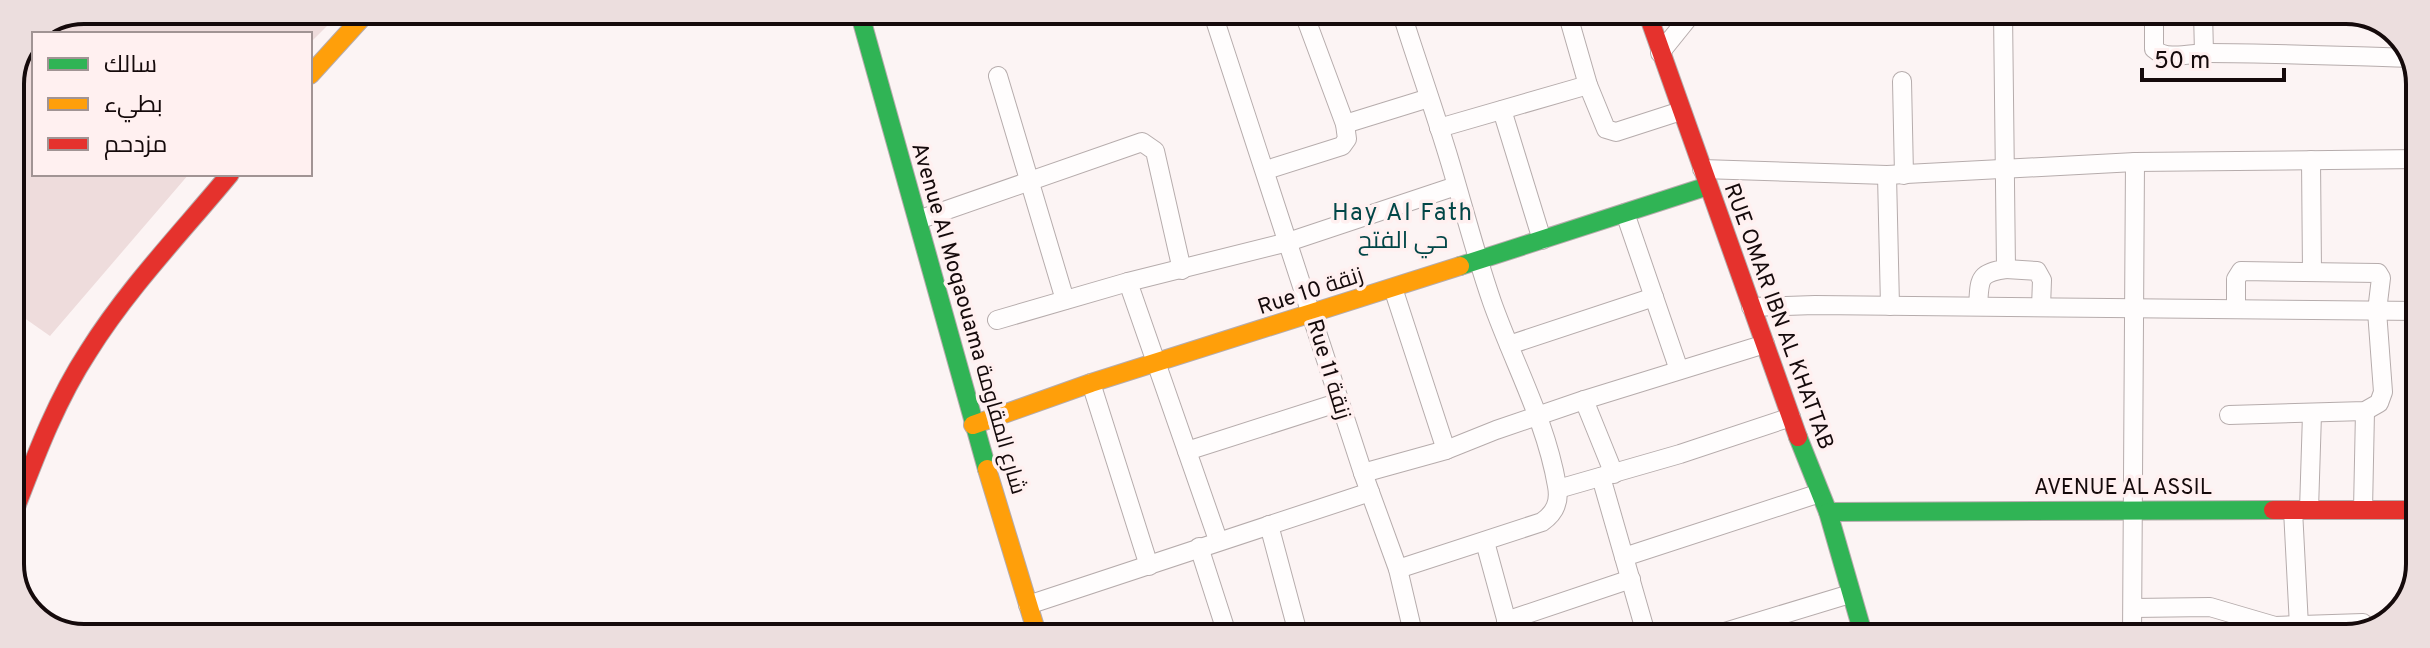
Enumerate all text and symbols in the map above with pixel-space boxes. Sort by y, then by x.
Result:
legend [32,32,312,176]
scale bar [2142,32,2284,82]
text: 50 m [2154,47,2210,77]
text: سالك [104,51,157,81]
text: بطيء [104,91,163,123]
text: مزدحم [104,131,167,161]
street label: Avenue Al Moqaouama شارع المقاومة [904,140,1031,498]
street label: RUE OMAR IBN AL KHATTAB [1717,180,1838,454]
district label: Hay Al Fath حي الفتح [1332,199,1474,259]
street label: Rue 10 زنقة [1255,263,1367,322]
street label: Rue 11 زنقة [1300,316,1356,423]
street label: AVENUE AL ASSIL [2034,475,2212,502]

